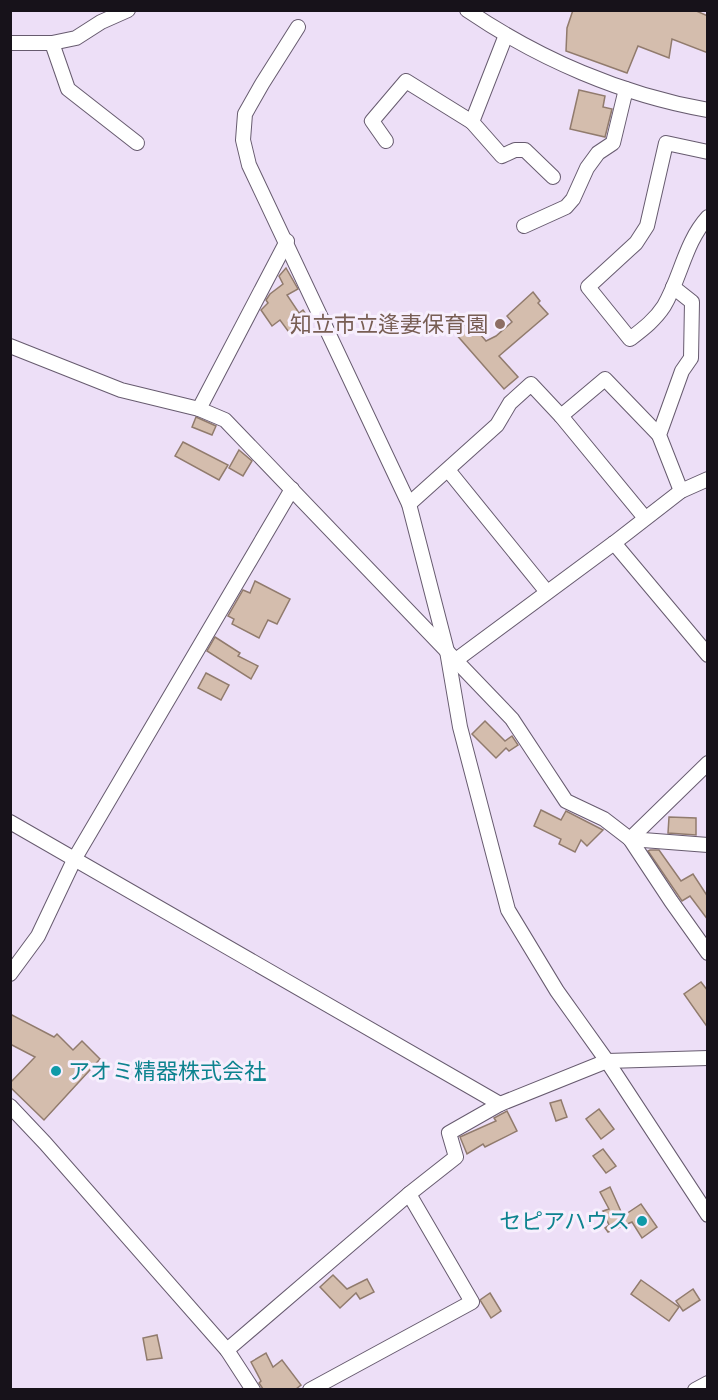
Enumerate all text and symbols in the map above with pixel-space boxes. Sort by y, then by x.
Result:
place label: 知立市立逢妻保育園 [290,310,488,338]
marker: 知立市立逢妻保育園 [493,317,507,331]
place label: アオミ精器株式会社 [68,1057,266,1085]
marker: アオミ精器株式会社 [49,1064,63,1078]
place label: セピアハウス [499,1207,630,1235]
marker: セピアハウス [635,1214,649,1228]

